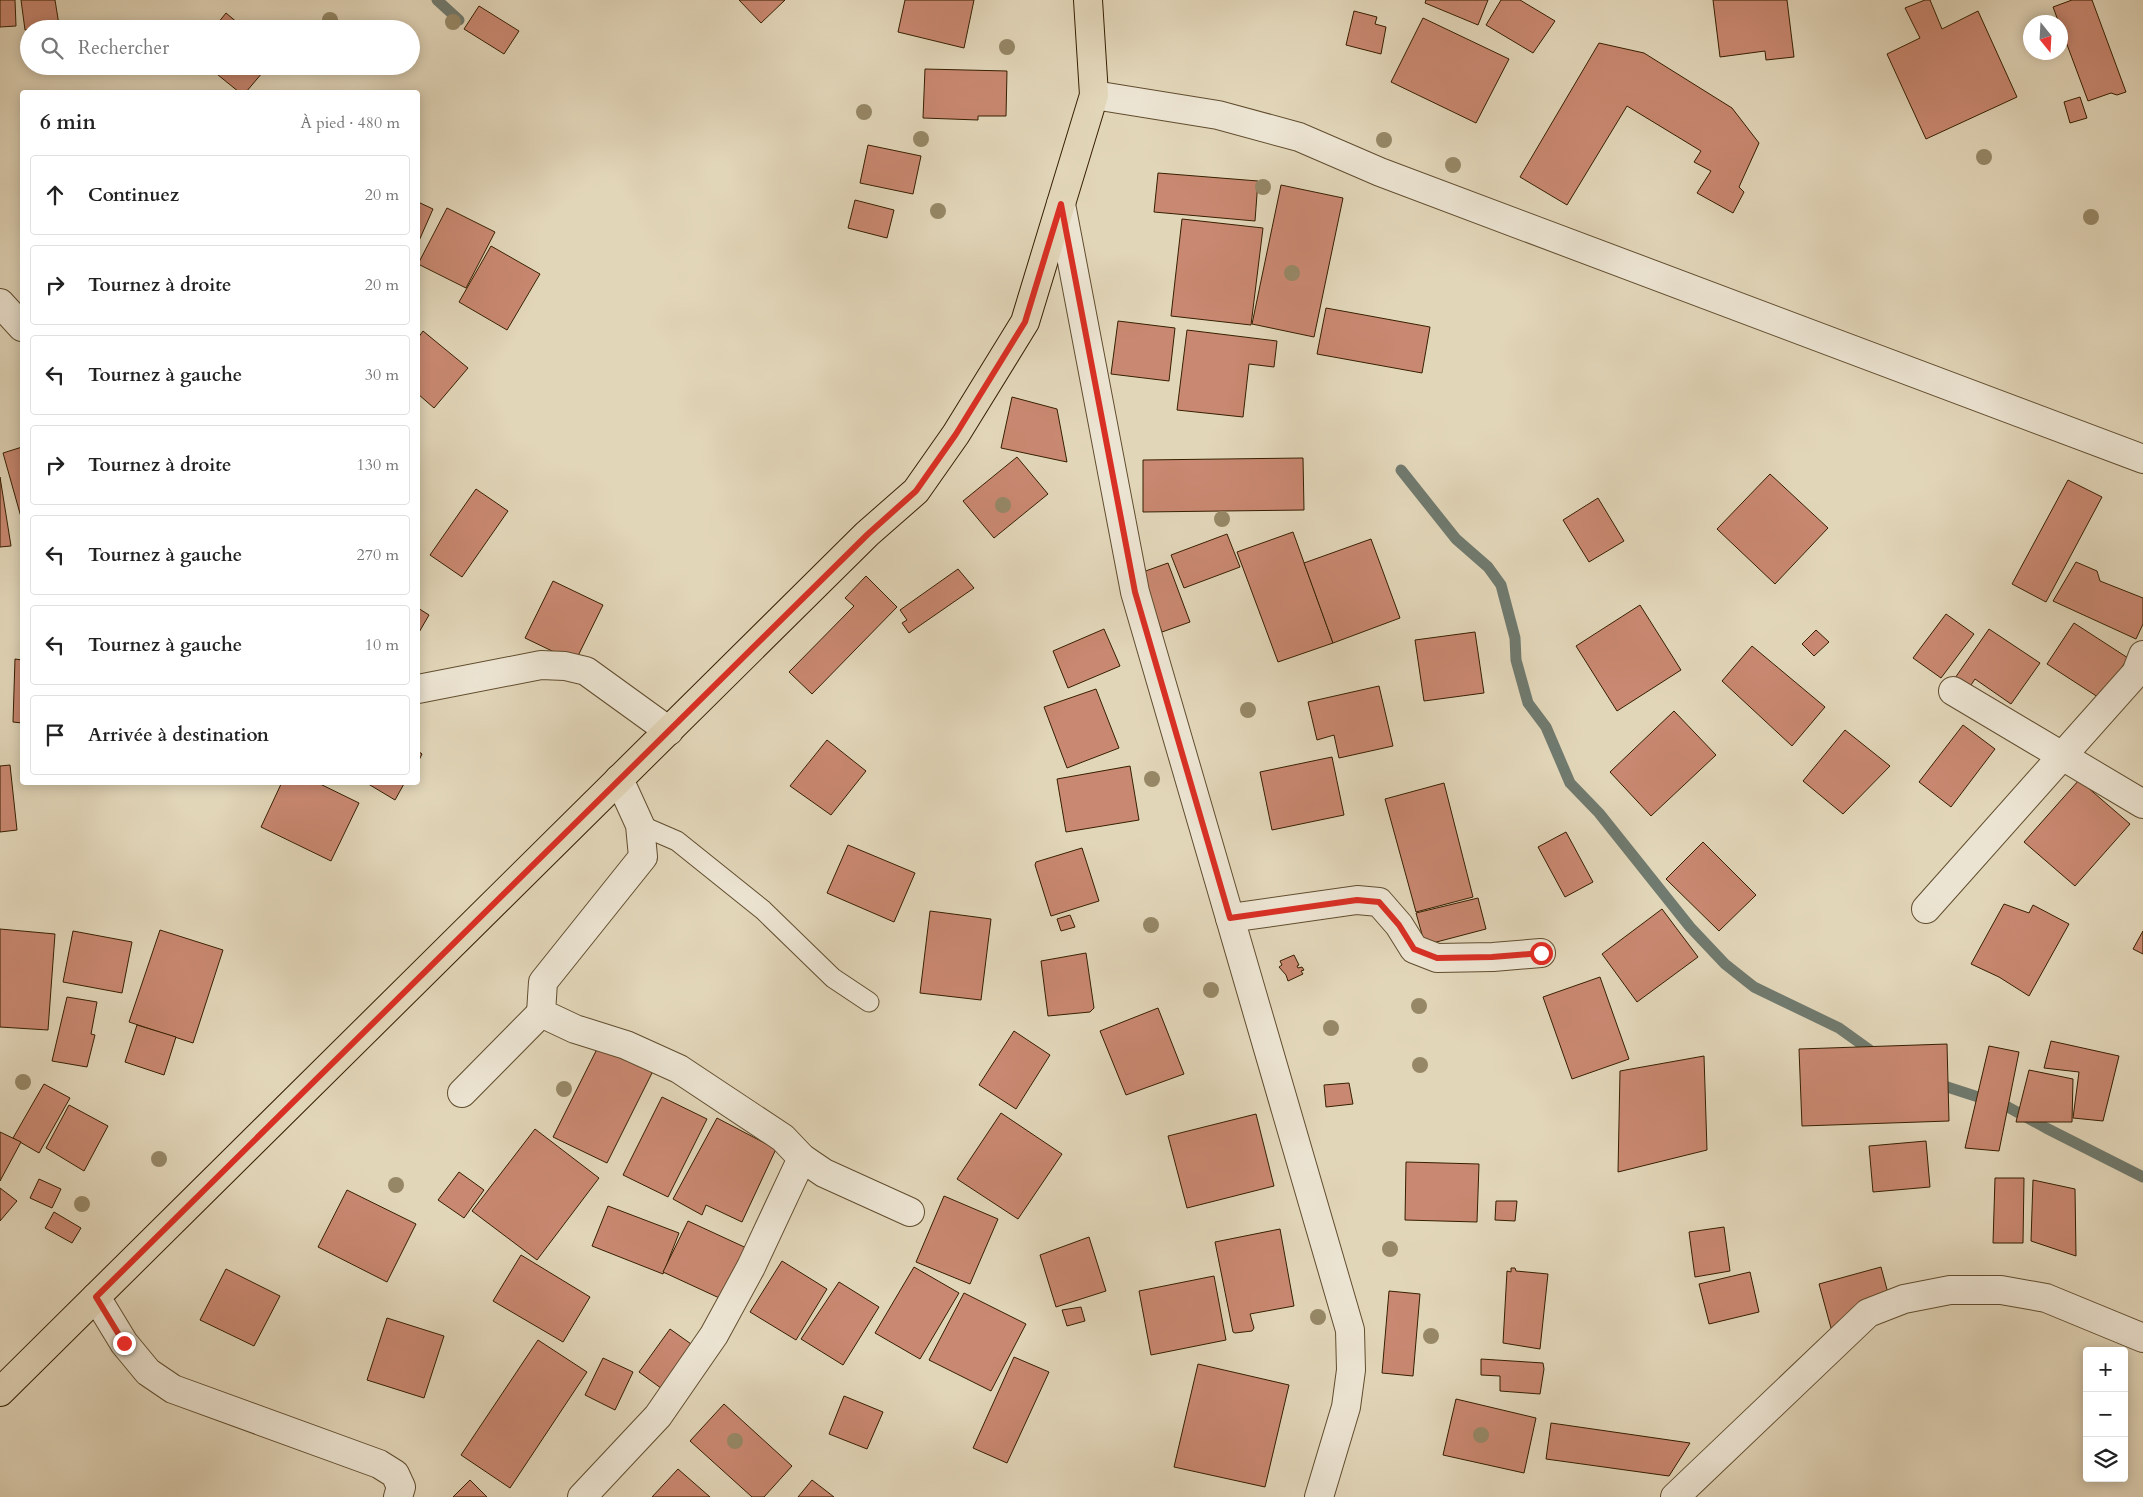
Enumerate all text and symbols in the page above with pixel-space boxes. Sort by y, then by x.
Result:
north arrow [2023,15,2068,60]
search box [20,20,420,75]
icon: search [38,34,66,62]
text: Rechercher [78,35,169,61]
text: 6 min [40,108,96,137]
text: À pied · 480 m [300,112,400,134]
icon: ahead [41,181,69,209]
text: Continuez [88,182,179,208]
text: 20 m [365,184,399,206]
icon: right [41,271,69,299]
text: Tournez à droite [88,272,231,298]
text: 20 m [365,274,399,296]
icon: left [41,361,69,389]
text: Tournez à gauche [88,362,242,388]
text: 30 m [365,364,399,386]
icon: right [41,451,69,479]
text: Tournez à droite [88,452,231,478]
text: 130 m [357,454,399,476]
icon: left [41,541,69,569]
text: Tournez à gauche [88,542,242,568]
text: 270 m [357,544,399,566]
icon: left [41,631,69,659]
text: Tournez à gauche [88,632,242,658]
text: 10 m [365,634,399,656]
icon: arrive [41,721,69,749]
text: Arrivée à destination [88,722,269,748]
route start [1530,942,1553,965]
route end [113,1332,136,1355]
map controls [2083,1347,2128,1482]
button: + [2083,1347,2128,1392]
button: − [2083,1392,2128,1437]
button: layers [2083,1437,2128,1482]

